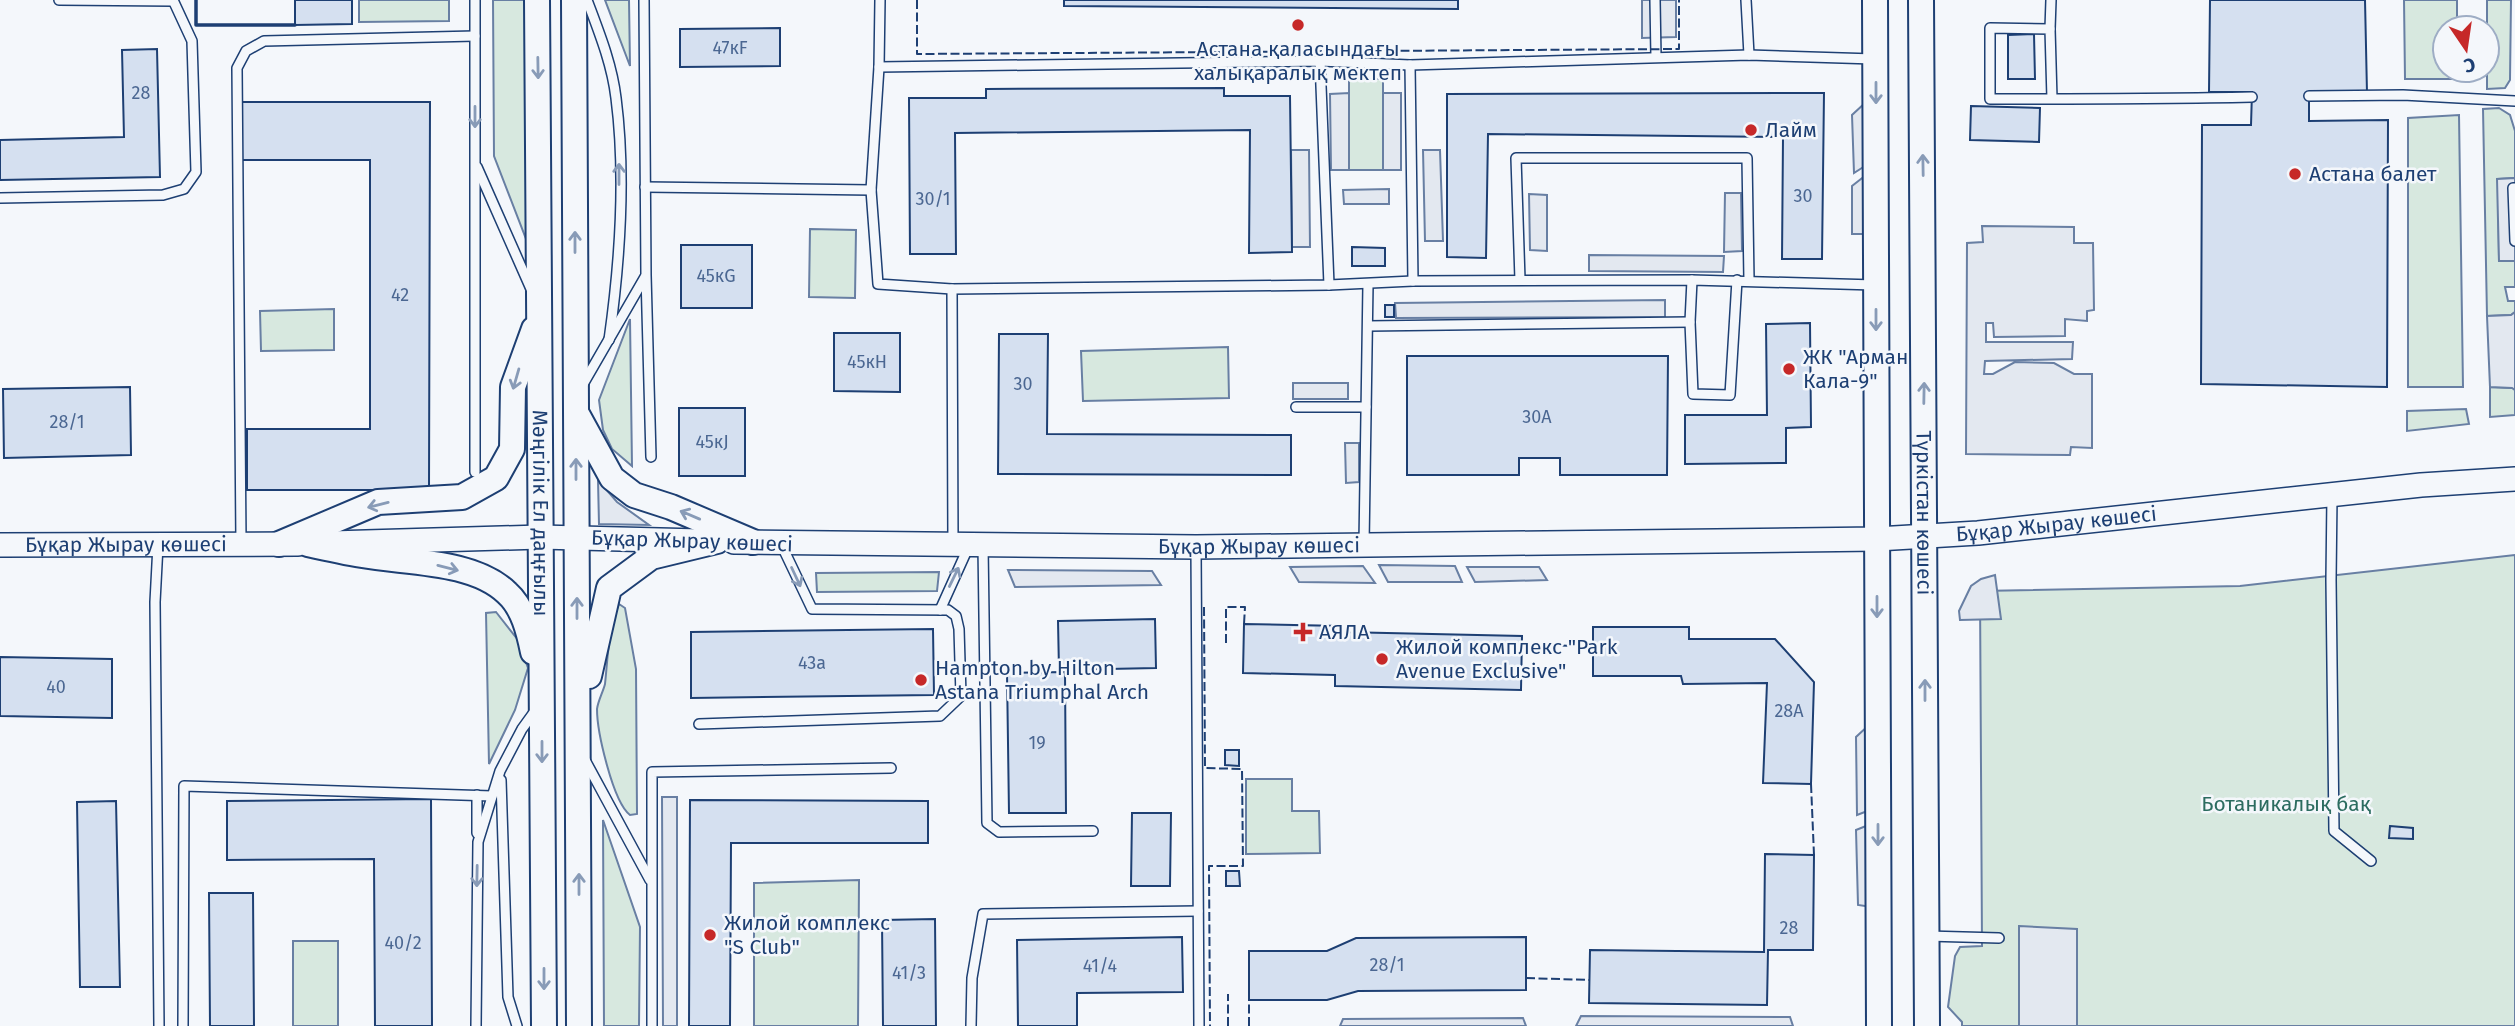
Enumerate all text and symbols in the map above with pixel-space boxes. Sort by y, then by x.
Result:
north arrow [2431,14,2501,84]
marker: Астана қаласындағы халықаралық мектеп [1290,17,1306,33]
place label: Астана қаласындағы халықаралық мектеп [1194,36,1402,86]
house number: 47кF [712,37,748,59]
text: С [2462,53,2478,78]
one-way arrow [531,56,544,79]
one-way arrow [1869,81,1882,104]
house number: 28 [132,82,150,104]
one-way arrow [468,105,482,128]
place label: Лайм [1765,117,1817,143]
marker: Лайм [1743,122,1759,138]
one-way arrow [1916,154,1930,177]
place label: Астана балет [2309,161,2437,187]
one-way arrow [612,163,626,186]
marker: Астана балет [2287,166,2303,182]
house number: 30 [1793,185,1813,207]
house number: 30/1 [915,188,951,210]
one-way arrow [568,230,582,253]
house number: 45кG [696,265,736,287]
house number: 42 [391,284,409,306]
one-way arrow [1869,308,1883,331]
place label: ЖК "Арман Кала-9" [1803,344,1908,394]
house number: 45кH [847,351,887,373]
marker: ЖК "Арман Кала-9" [1781,361,1797,377]
one-way arrow [509,368,522,390]
house number: 30 [1013,373,1033,395]
one-way arrow [1918,382,1931,405]
house number: 30А [1522,406,1552,428]
street label: Мәңгілік Ел даңғылы [527,410,554,616]
house number: 28/1 [50,411,84,433]
street label: Түркістан көшесі [1911,430,1937,596]
house number: 45кJ [695,431,729,453]
one-way arrow [569,458,583,481]
one-way arrow [367,499,389,512]
street label: Бұқар Жырау көшесі [1955,501,2158,547]
one-way arrow [680,508,702,521]
street label: Бұқар Жырау көшесі [591,524,793,558]
street label: Бұқар Жырау көшесі [25,531,227,558]
street label: Бұқар Жырау көшесі [1158,532,1360,560]
one-way arrow [436,562,459,575]
one-way arrow [790,566,803,587]
one-way arrow [948,567,961,588]
one-way arrow [1870,595,1884,618]
one-way arrow [570,597,584,620]
place label: АЯЛА [1319,619,1370,645]
marker: АЯЛА [1293,622,1313,642]
place label: Жилой комплекс "Park Avenue Exclusive" [1396,634,1618,684]
marker: Жилой комплекс "Park Avenue Exclusive" [1374,651,1390,667]
house number: 43а [798,652,826,674]
place label: Hampton by Hilton Astana Triumphal Arch [935,655,1149,705]
marker: Hampton by Hilton Astana Triumphal Arch [913,672,929,688]
house number: 40 [46,676,66,698]
one-way arrow [1918,679,1932,702]
house number: 28А [1774,700,1804,722]
house number: 19 [1028,732,1046,754]
one-way arrow [536,740,549,763]
park label: Ботаникалық бақ [2201,791,2372,817]
one-way arrow [1871,823,1885,846]
one-way arrow [470,864,484,887]
one-way arrow [572,873,586,896]
place label: Жилой комплекс "S Club" [724,910,890,960]
house number: 28 [1780,917,1798,939]
marker: Жилой комплекс "S Club" [702,927,718,943]
house number: 40/2 [384,932,422,954]
house number: 28/1 [1370,954,1404,976]
house number: 41/4 [1083,955,1118,977]
house number: 41/3 [892,962,926,984]
one-way arrow [537,967,551,990]

